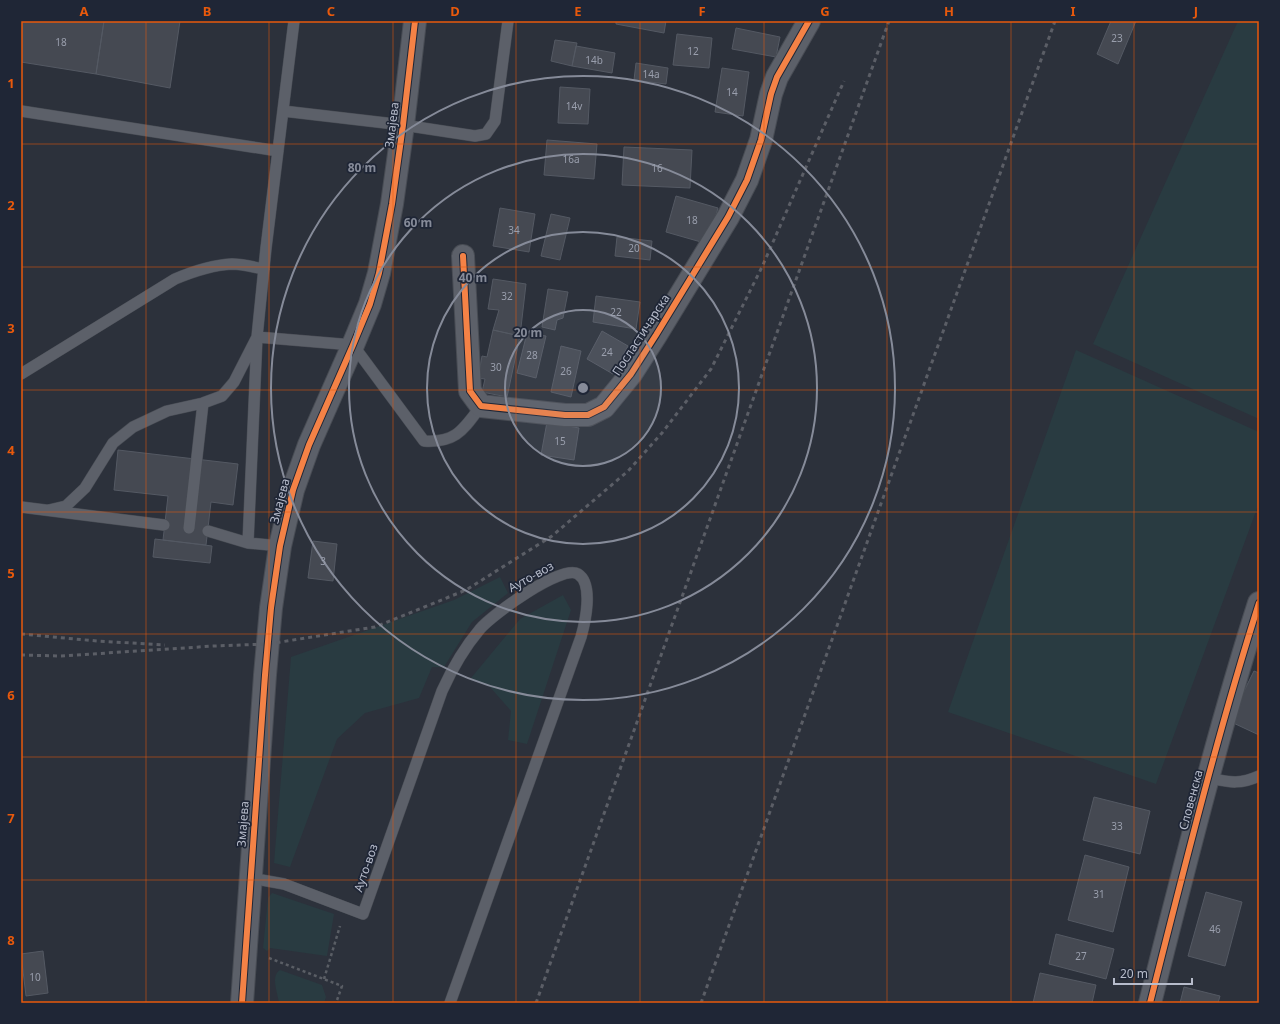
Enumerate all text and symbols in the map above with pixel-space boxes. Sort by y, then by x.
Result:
text: A [80,2,89,20]
text: B [203,2,211,20]
text: C [327,2,335,20]
text: D [450,2,460,20]
text: E [574,2,582,20]
text: F [698,2,706,20]
text: G [820,2,830,20]
text: H [944,2,954,20]
text: I [1070,2,1076,20]
text: J [1193,2,1198,20]
house number: 23 [1111,31,1123,45]
house number: 18 [55,35,67,49]
house number: 12 [687,44,699,58]
house number: 14b [585,53,603,67]
house number: 14a [642,67,660,81]
text: 1 [7,74,15,92]
house number: 14 [726,85,738,99]
house number: 14v [566,99,583,113]
street label: Змајева [380,101,403,149]
house number: 16a [562,152,580,166]
text: 80 m [348,159,376,176]
house number: 16 [651,161,663,175]
text: 2 [7,196,15,214]
house number: 18 [686,213,698,227]
text: 60 m [404,214,432,231]
house number: 34 [508,223,520,237]
house number: 20 [628,241,640,255]
text: 40 m [459,269,487,286]
house number: 32 [501,289,513,303]
street label: Посластичарска [608,291,673,379]
house number: 22 [610,305,622,319]
text: 3 [7,319,15,337]
text: 20 m [514,324,542,341]
house number: 24 [601,345,613,359]
house number: 28 [526,348,538,362]
house number: 30 [490,360,502,374]
house number: 26 [560,364,572,378]
centre of rings [576,381,590,395]
house number: 15 [554,434,566,448]
text: 4 [7,441,15,459]
street label: Змајева [265,476,294,525]
house number: 3 [320,554,326,568]
street label: Ауто-воз [505,557,557,596]
text: 5 [7,564,15,582]
text: 6 [7,686,15,704]
street label: Словенска [1174,768,1207,832]
street label: Змајева [232,800,253,847]
text: 7 [7,809,15,827]
house number: 33 [1111,819,1123,833]
street label: Ауто-воз [349,841,382,894]
house number: 31 [1093,887,1105,901]
house number: 46 [1209,922,1221,936]
text: 8 [7,931,15,949]
house number: 27 [1075,949,1087,963]
scale bar [1114,960,1192,986]
text: 20 m [1120,965,1148,982]
house number: 10 [29,970,41,984]

